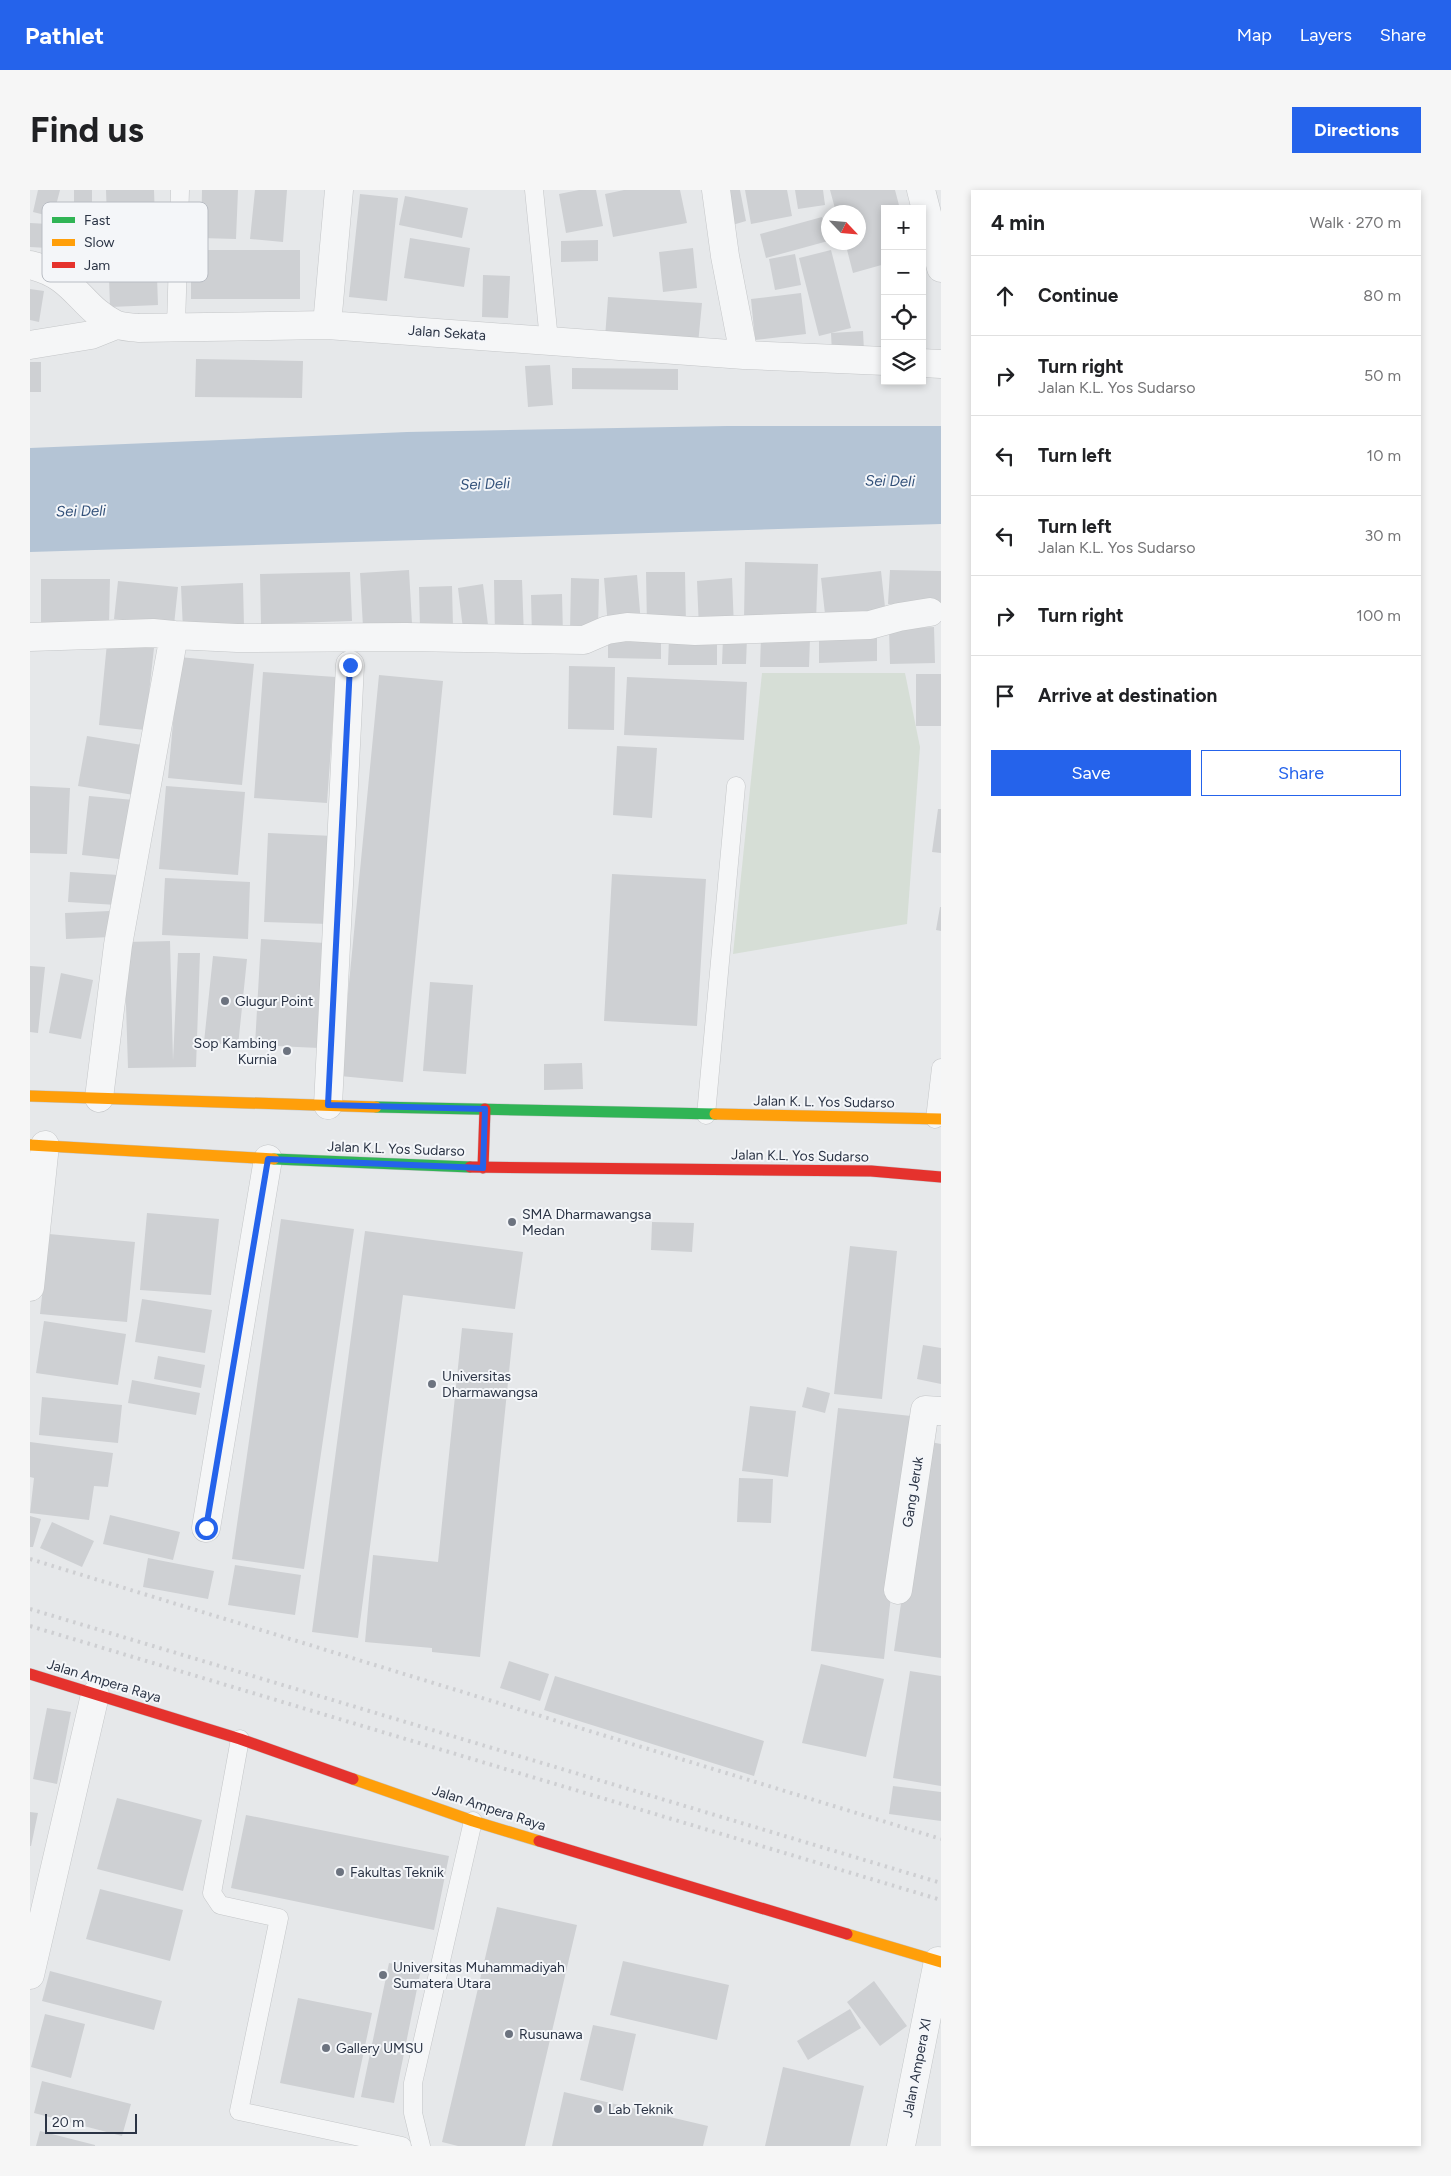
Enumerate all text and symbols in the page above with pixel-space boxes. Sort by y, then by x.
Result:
text: Pathlet [25,21,104,50]
text: Map [1237,24,1272,46]
text: Layers [1300,24,1352,46]
text: Share [1380,24,1426,46]
button: Directions [1292,107,1421,153]
text: Find us [30,109,144,151]
legend [42,202,208,282]
north arrow [821,205,866,250]
map controls [881,205,926,385]
button: + [881,205,926,250]
text: 4 min [991,210,1045,235]
text: Fast [84,212,110,229]
text: Walk · 270 m [1310,213,1401,232]
text: Slow [84,234,115,251]
button: − [881,250,926,295]
text: Jam [84,257,110,274]
icon: ahead [991,282,1019,310]
text: Continue [1038,284,1118,307]
text: 80 m [1363,286,1401,305]
button: locate [881,295,926,340]
street label: Jalan Sekata [407,322,487,344]
button: layers [881,340,926,385]
text: Turn right [1038,355,1124,378]
icon: right [991,362,1019,390]
text: 50 m [1364,366,1401,385]
text: Jalan K.L. Yos Sudarso [1038,378,1195,397]
icon: left [991,442,1019,470]
text: Turn left [1038,444,1112,467]
text: 10 m [1367,446,1401,465]
water label: Sei Deli [865,472,916,490]
water label: Sei Deli [460,474,511,494]
water label: Sei Deli [56,502,107,520]
text: Turn left [1038,515,1112,538]
icon: left [991,522,1019,550]
text: 30 m [1364,526,1401,545]
text: Jalan K.L. Yos Sudarso [1038,538,1195,557]
icon: right [991,602,1019,630]
text: Turn right [1038,604,1124,627]
text: 100 m [1356,606,1401,625]
route end [339,654,362,677]
icon: arrive [991,682,1019,710]
text: Arrive at destination [1038,684,1217,707]
button: Save [991,750,1191,796]
button: Share [1201,750,1401,796]
place label: Glugur Point [235,993,313,1010]
marker: Glugur Point [219,995,231,1007]
place label: Sop Kambing Kurnia [194,1035,277,1068]
marker: Sop Kambing Kurnia [281,1045,293,1057]
street label: Jalan K. L. Yos Sudarso [753,1092,895,1112]
street label: Jalan K.L. Yos Sudarso [327,1138,465,1160]
street label: Jalan K.L. Yos Sudarso [731,1146,869,1166]
place label: SMA Dharmawangsa Medan [522,1206,651,1239]
marker: SMA Dharmawangsa Medan [506,1216,518,1228]
place label: Universitas Dharmawangsa [442,1368,538,1401]
marker: Universitas Dharmawangsa [426,1378,438,1390]
street label: Gang Jeruk [899,1455,927,1529]
route start [195,1517,218,1540]
street label: Jalan Ampera Raya [45,1656,163,1706]
street label: Jalan Ampera Raya [430,1782,548,1834]
place label: Fakultas Teknik [350,1864,444,1881]
marker: Fakultas Teknik [334,1866,346,1878]
place label: Universitas Muhammadiyah Sumatera Utara [393,1959,565,1992]
marker: Universitas Muhammadiyah Sumatera Utara [377,1969,389,1981]
street label: Jalan Ampera XI [899,2017,935,2119]
place label: Rusunawa [519,2026,583,2043]
marker: Rusunawa [503,2028,515,2040]
place label: Gallery UMSU [336,2040,423,2057]
marker: Gallery UMSU [320,2042,332,2054]
place label: Lab Teknik [608,2101,673,2118]
marker: Lab Teknik [592,2103,604,2115]
scale bar [45,2111,138,2134]
text: 20 m [52,2114,84,2131]

